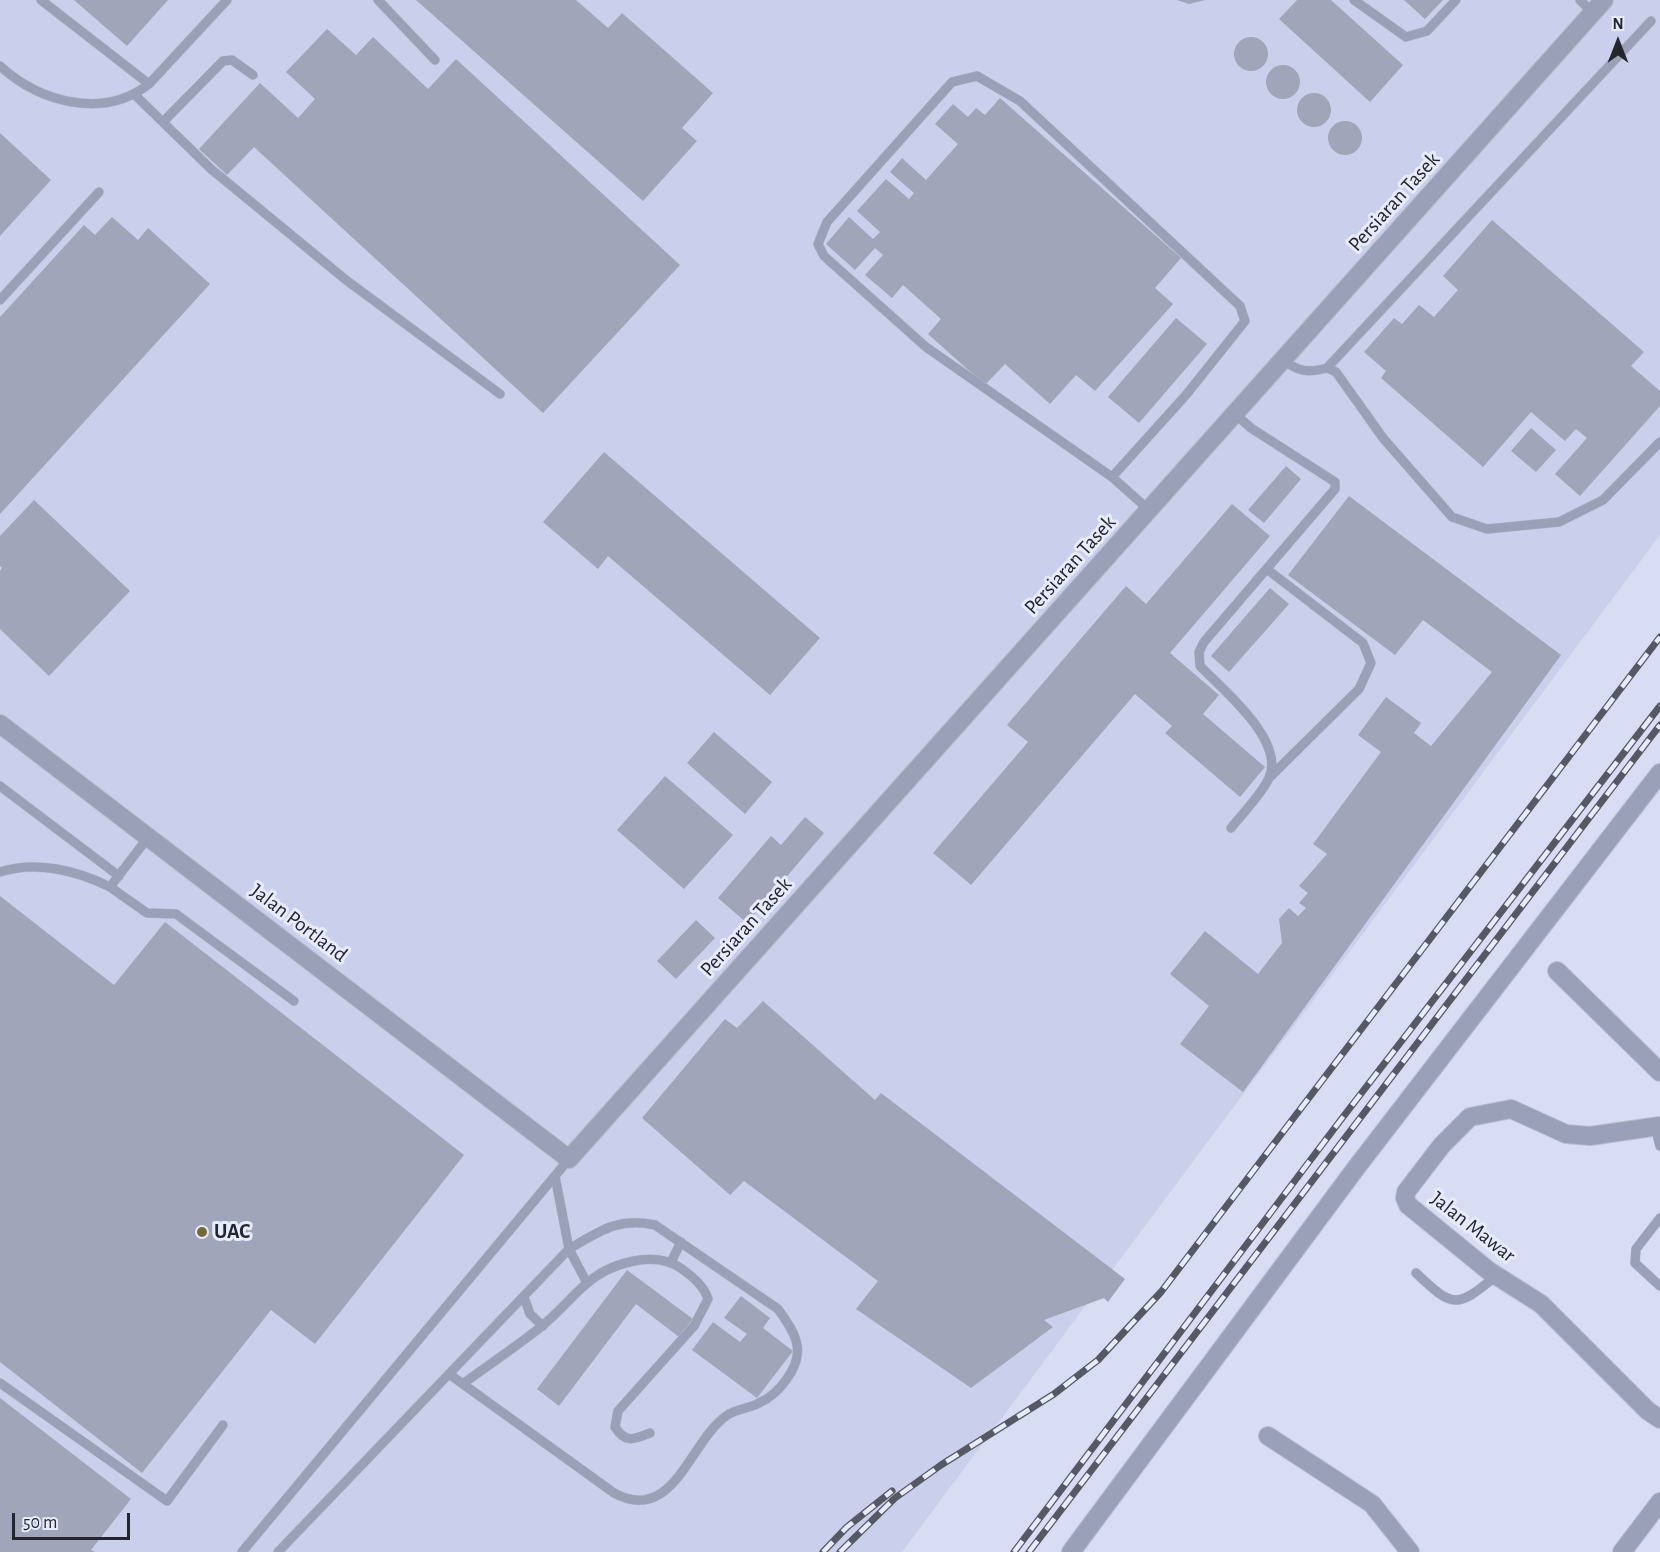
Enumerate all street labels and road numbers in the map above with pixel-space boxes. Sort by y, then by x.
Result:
street label: Persiaran Tasek [1343,147,1445,257]
street label: Persiaran Tasek [1019,510,1121,620]
street label: Persiaran Tasek [695,872,797,982]
street label: Jalan Portland [246,878,352,968]
street label: Jalan Mawar [1426,1186,1520,1268]

